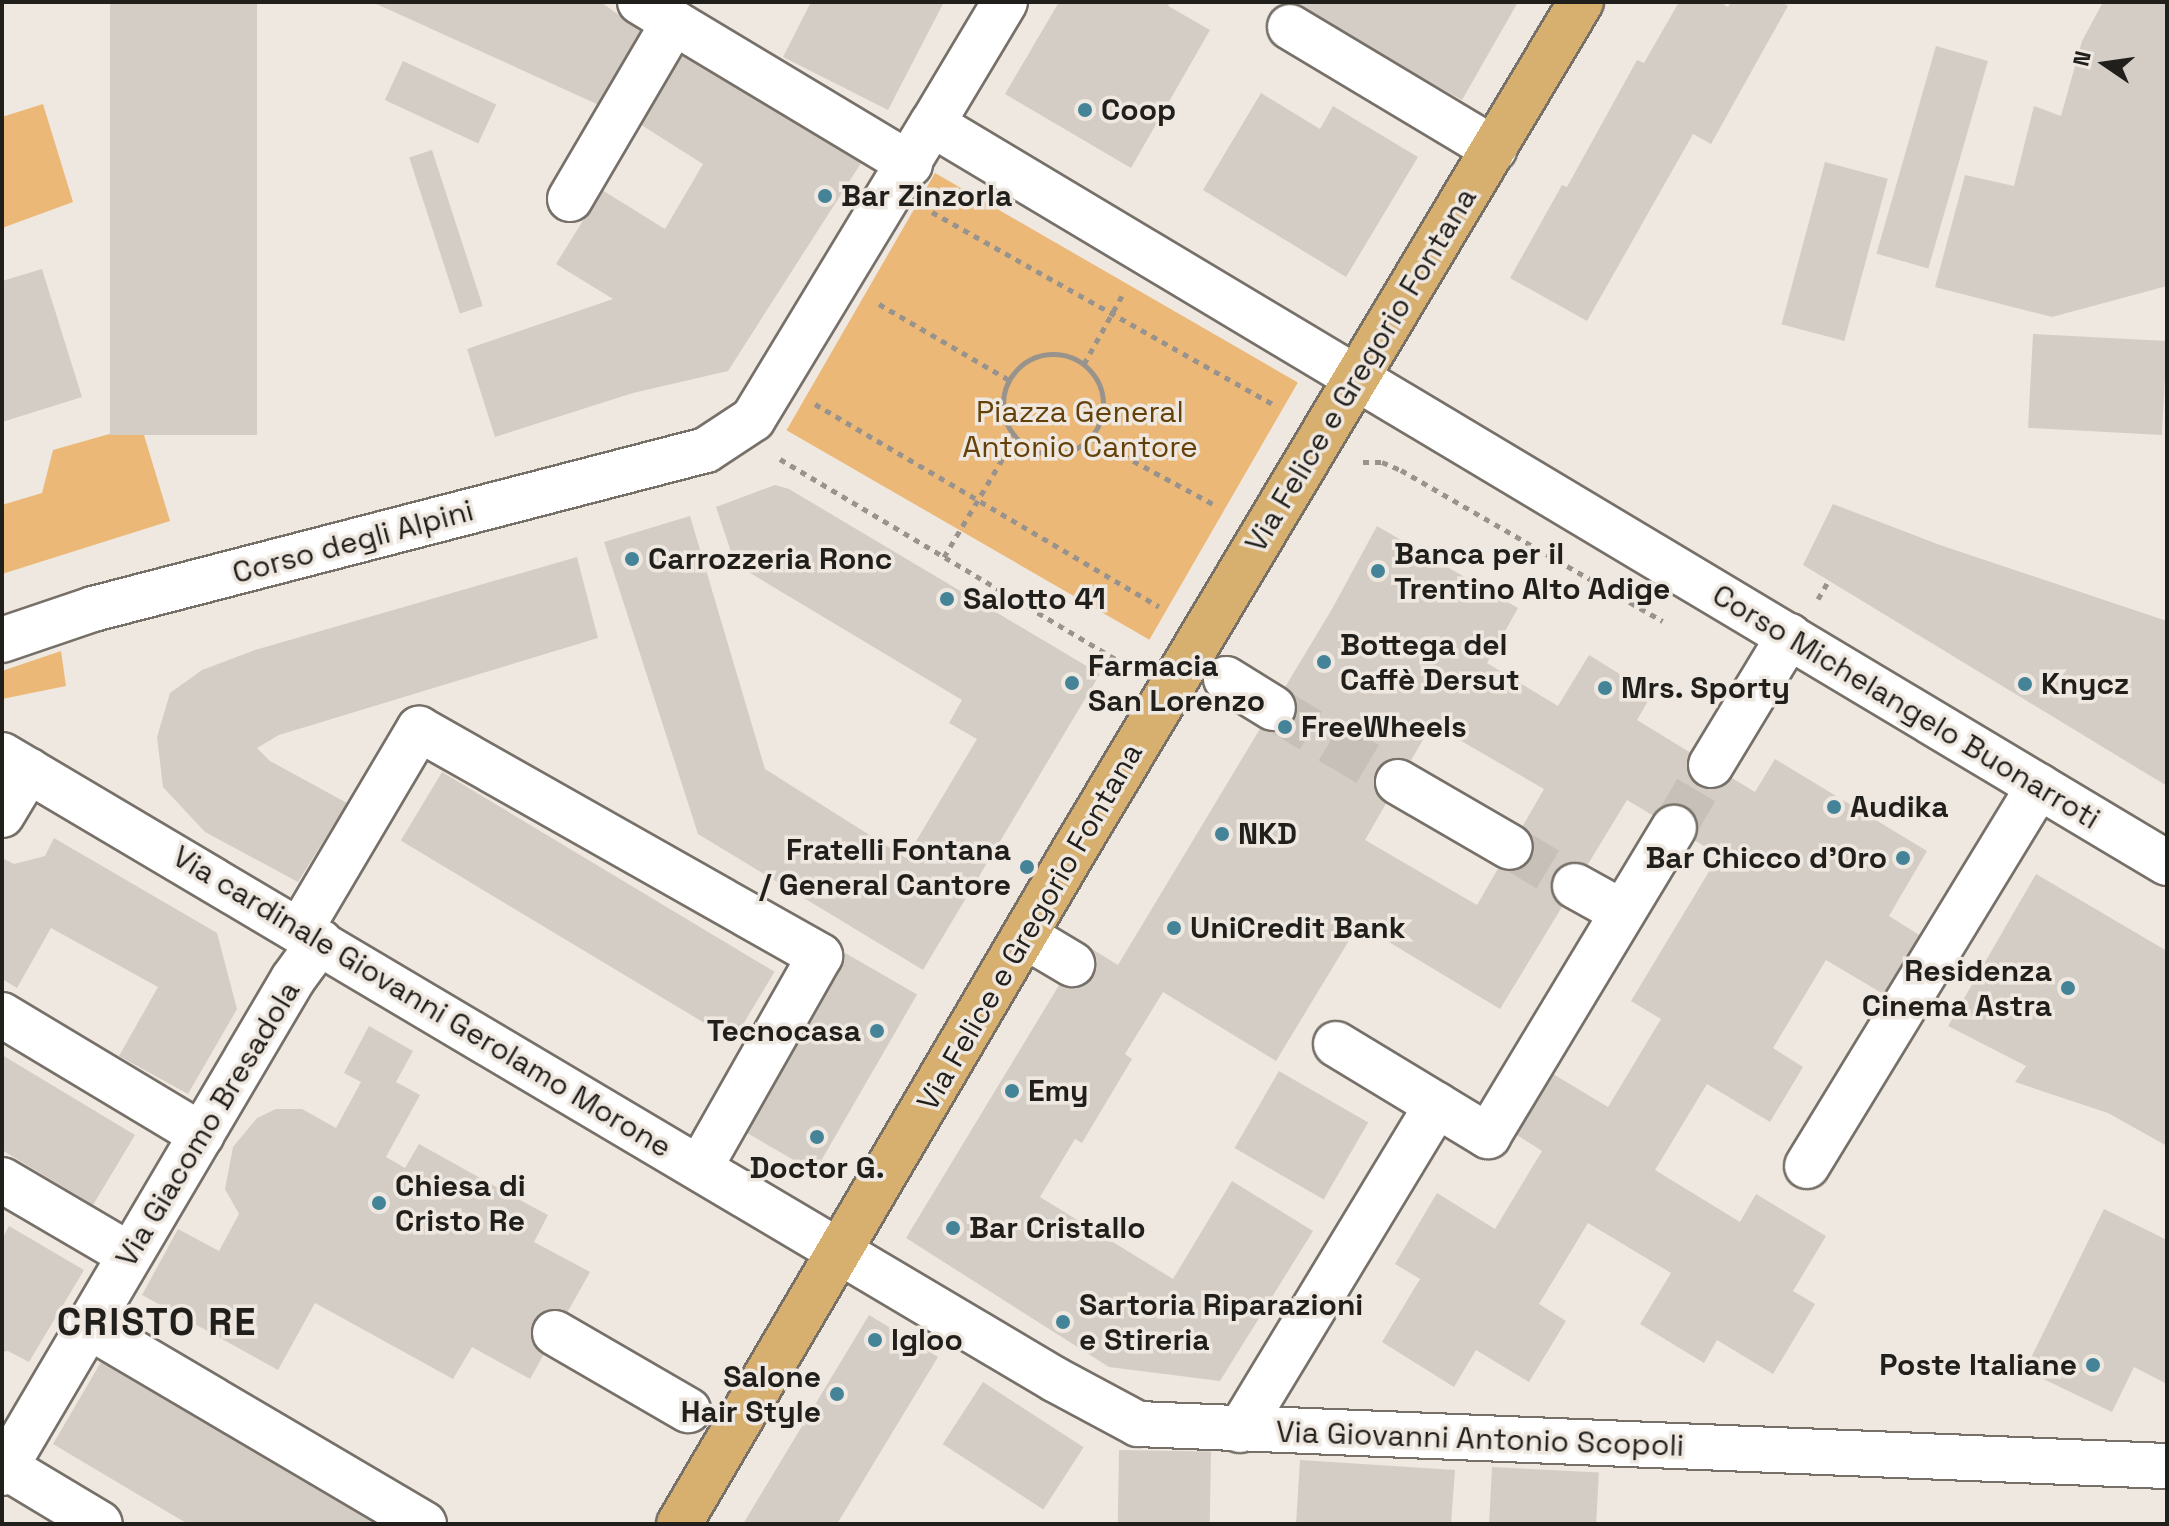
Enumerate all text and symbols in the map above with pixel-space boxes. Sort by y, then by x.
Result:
north arrow [2065,24,2145,104]
text: N [2066,48,2097,69]
place label: Coop [1101,92,1176,128]
marker: Coop [1076,101,1094,119]
place label: Bar Zinzorla [841,178,1012,214]
street label: Via Felice e Gregorio Fontana [1238,181,1484,559]
marker: Bar Zinzorla [816,187,834,205]
park label: Piazza General Antonio Cantore [962,394,1198,464]
street label: Corso degli Alpini [228,492,478,592]
place label: Banca per il Trentino Alto Adige [1394,536,1671,606]
place label: Carrozzeria Ronc [648,541,892,577]
marker: Carrozzeria Ronc [623,550,641,568]
marker: Banca per il Trentino Alto Adige [1369,562,1387,580]
street label: Corso Michelangelo Buonarroti [1706,577,2106,837]
place label: Salotto 41 [963,581,1106,617]
marker: Salotto 41 [938,590,956,608]
place label: Bottega del Caffè Dersut [1340,627,1520,698]
place label: Farmacia San Lorenzo [1088,648,1265,718]
marker: Bottega del Caffè Dersut [1315,653,1333,671]
place label: Knycz [2041,666,2129,702]
place label: Mrs. Sporty [1621,670,1791,706]
marker: Farmacia San Lorenzo [1063,674,1081,692]
marker: Knycz [2016,675,2034,693]
marker: Mrs. Sporty [1596,679,1614,697]
place label: FreeWheels [1301,709,1467,745]
marker: FreeWheels [1276,718,1294,736]
street label: Via Felice e Gregorio Fontana [910,737,1150,1117]
place label: Audika [1850,789,1949,825]
marker: Audika [1825,798,1843,816]
place label: NKD [1238,816,1297,852]
marker: NKD [1213,825,1231,843]
place label: Fratelli Fontana / General Cantore [759,832,1011,902]
street label: Via cardinale Giovanni Gerolamo Morone [166,838,678,1166]
place label: Bar Chicco d'Oro [1645,840,1887,876]
marker: Bar Chicco d'Oro [1894,849,1912,867]
marker: Fratelli Fontana / General Cantore [1018,858,1036,876]
place label: UniCredit Bank [1190,910,1406,946]
marker: UniCredit Bank [1165,919,1183,937]
place label: Residenza Cinema Astra [1861,953,2052,1024]
street label: Via Giacomo Bresadola [108,975,308,1273]
marker: Residenza Cinema Astra [2059,979,2077,997]
place label: Tecnocasa [707,1013,861,1049]
marker: Tecnocasa [868,1022,886,1040]
place label: Emy [1028,1073,1088,1109]
marker: Emy [1003,1082,1021,1100]
marker: Doctor G. [808,1128,826,1146]
place label: Doctor G. [749,1150,885,1186]
place label: Chiesa di Cristo Re [395,1168,526,1238]
marker: Chiesa di Cristo Re [370,1194,388,1212]
place label: Bar Cristallo [969,1210,1146,1246]
marker: Bar Cristallo [944,1219,962,1237]
place label: Sartoria Riparazioni e Stireria [1079,1287,1363,1358]
district label: CRISTO RE [57,1300,257,1346]
marker: Sartoria Riparazioni e Stireria [1054,1313,1072,1331]
place label: Igloo [891,1322,963,1358]
marker: Igloo [866,1331,884,1349]
place label: Poste Italiane [1879,1347,2077,1383]
marker: Poste Italiane [2084,1356,2102,1374]
place label: Salone Hair Style [681,1359,821,1430]
marker: Salone Hair Style [828,1385,846,1403]
street label: Via Giovanni Antonio Scopoli [1275,1414,1685,1464]

